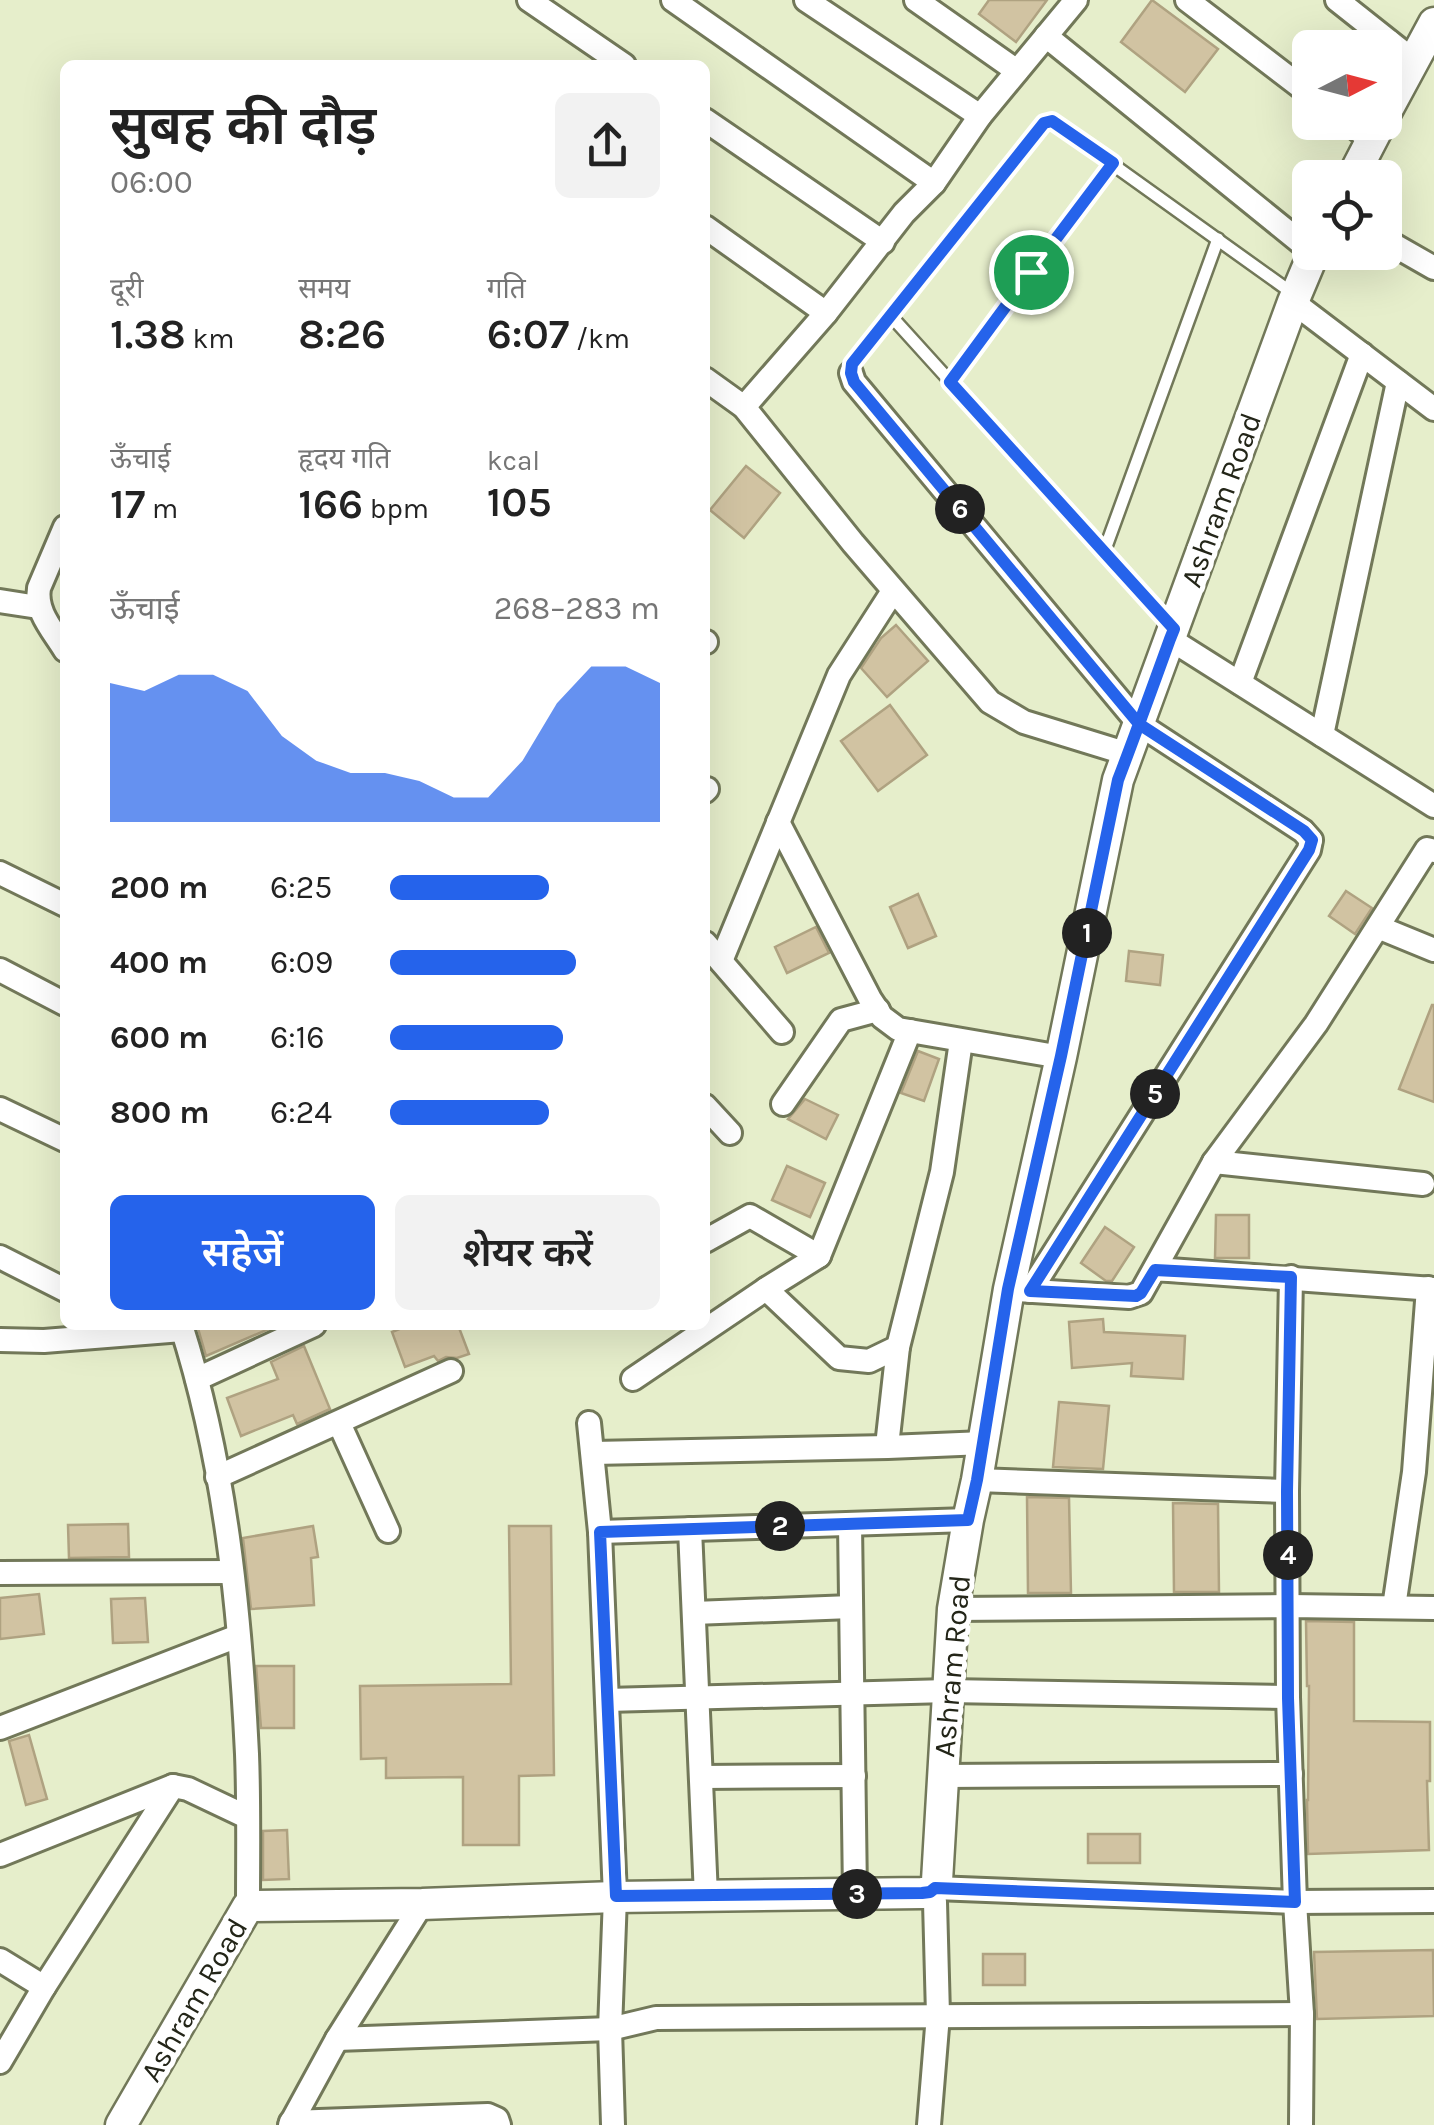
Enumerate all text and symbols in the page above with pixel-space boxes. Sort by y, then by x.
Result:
north arrow [1292,30,1402,140]
map controls [1292,30,1402,270]
button: share [555,93,660,198]
text: सुबह की दौड़ [110,94,376,158]
button: locate [1292,160,1402,270]
text: 06:00 [110,164,193,201]
pin [989,230,1074,315]
icon: arrive [1004,245,1059,300]
text: दूरी [110,272,144,305]
text: समय [298,272,350,305]
text: गति [487,272,526,305]
text: 1.38 [110,309,186,359]
text: 8:26 [298,309,386,359]
text: 6:07 [487,309,569,359]
text: km [186,322,234,355]
text: /km [569,322,630,355]
street label: Ashram Road [1173,408,1269,592]
text: ऊँचाई [110,442,171,475]
text: हृदय गति [298,442,390,475]
text: kcal [487,444,540,477]
text: 105 [487,477,552,527]
text: 17 [110,479,145,529]
text: 166 [298,479,363,529]
pin: 6 [935,484,985,534]
text: m [145,492,178,525]
text: bpm [363,492,429,525]
text: 6 [952,492,969,525]
text: ऊँचाई [110,590,179,627]
text: 268–283 m [494,590,660,627]
text: 200 m [110,869,208,906]
text: 6:25 [270,869,332,906]
pin: 1 [1062,908,1112,958]
text: 1 [1082,916,1092,949]
text: 400 m [110,944,208,981]
text: 6:09 [270,944,333,981]
text: 600 m [110,1019,208,1056]
text: 6:16 [270,1019,325,1056]
pin: 5 [1130,1069,1180,1119]
text: 5 [1147,1077,1163,1110]
text: 800 m [110,1094,210,1131]
text: 6:24 [270,1094,332,1131]
button: सहेजें [110,1195,375,1310]
button: शेयर करें [395,1195,660,1310]
pin: 2 [755,1501,805,1551]
text: 2 [772,1509,788,1542]
pin: 4 [1263,1530,1313,1580]
text: 4 [1280,1538,1296,1571]
street label: Ashram Road [926,1573,978,1759]
pin: 3 [832,1869,882,1919]
text: 3 [848,1877,866,1910]
street label: Ashram Road [133,1912,255,2088]

